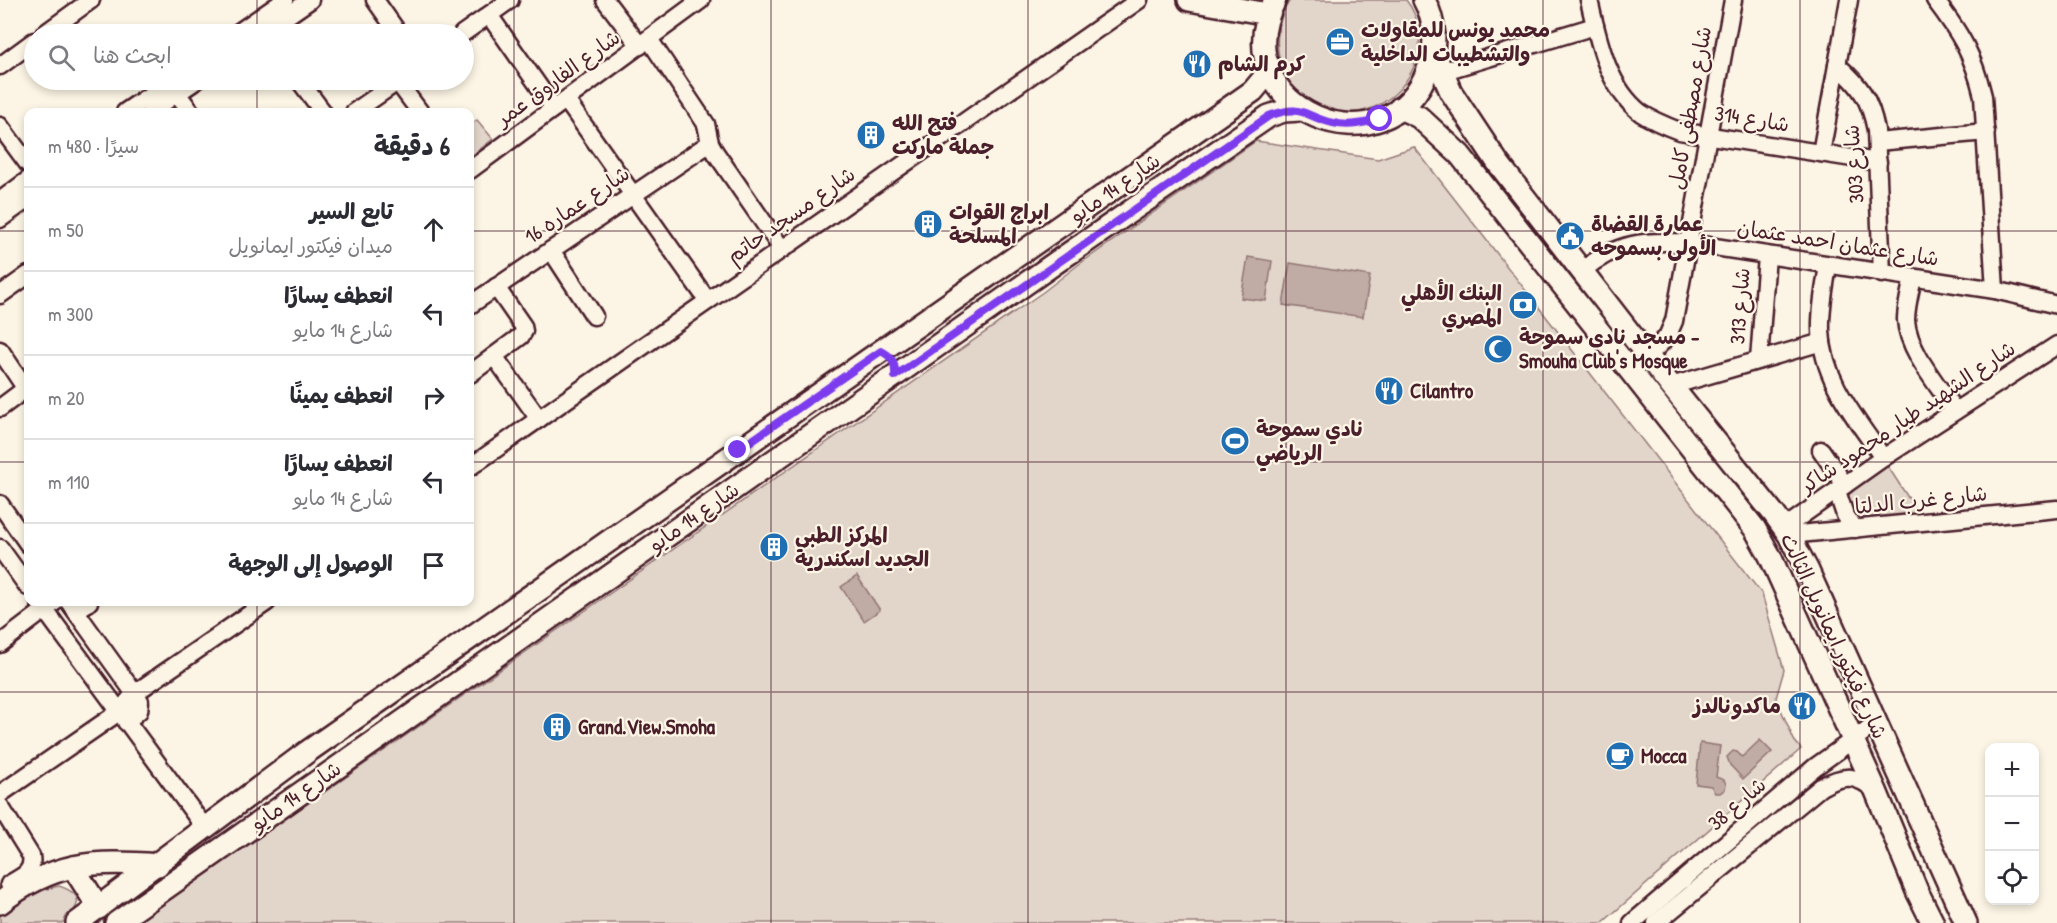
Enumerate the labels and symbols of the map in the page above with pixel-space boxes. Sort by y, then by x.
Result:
place label: محمد يونس للمقاولات والتشطيبات الداخلية [1361,15,1550,68]
street label: شارع الفاروق عمر [488,23,626,135]
street label: شارع مصطفى كامل [1661,24,1719,192]
office icon: محمد يونس للمقاولات والتشطيبات الداخلية [1324,26,1356,58]
restaurant icon: كرم الشام [1181,48,1213,80]
place label: كرم الشام [1218,49,1306,80]
street label: شارع 314 [1713,98,1791,140]
route start [1366,105,1392,131]
place label: فتح الله جملة ماركت [892,108,994,161]
building icon: فتح الله جملة ماركت [855,119,887,151]
street label: شارع 303 [1836,124,1872,204]
street label: شارع 14 مايو [1062,146,1166,231]
street label: شارع عماره 16 [518,159,636,251]
street label: شارع مسجد حاتم [721,159,862,271]
place label: ابراج القوات المسلحة [949,197,1049,250]
building icon: ابراج القوات المسلحة [912,208,944,240]
place label: عمارة القضاة الأولى بسموحه [1591,209,1716,262]
street label: شارع عثمان احمد عثمان [1735,212,1941,274]
public building icon: عمارة القضاة الأولى بسموحه [1554,220,1586,252]
street label: شارع 313 [1722,267,1758,345]
place label: البنك الأهلي المصري [1401,278,1502,333]
bank icon: البنك الأهلي المصري [1507,289,1539,321]
place label: مسجد نادى سموحة - Smouha Club's Mosque [1519,322,1700,376]
mosque icon: مسجد نادى سموحة - Smouha Club's Mosque [1482,333,1514,365]
street label: شارع الشهيد طيار محمود شاكر [1793,334,2021,501]
restaurant icon: Cilantro [1373,375,1405,407]
place label: Cilantro [1410,376,1474,405]
place label: نادي سموحة الرياضي [1256,414,1363,472]
sports icon: نادي سموحة الرياضي [1219,425,1251,457]
route end [724,436,750,462]
street label: شارع 14 مايو [641,475,745,560]
street label: شارع غرب الدلتا [1853,478,1989,522]
place label: المركز الطبى الجديد اسكندرية [795,520,929,573]
street label: شارع فيكتور ايمانويل الثالث [1773,528,1895,744]
building icon: المركز الطبى الجديد اسكندرية [758,531,790,563]
restaurant icon: ماكدونالدز [1786,690,1818,722]
place label: ماكدونالدز [1691,691,1781,720]
building icon: Grand.View.Smoha [541,711,573,743]
place label: Grand.View.Smoha [578,712,716,741]
cafe icon: Mocca [1604,740,1636,772]
place label: Mocca [1641,741,1687,770]
street label: شارع 14 مايو [243,754,347,839]
street label: شارع 38 [1701,770,1773,838]

